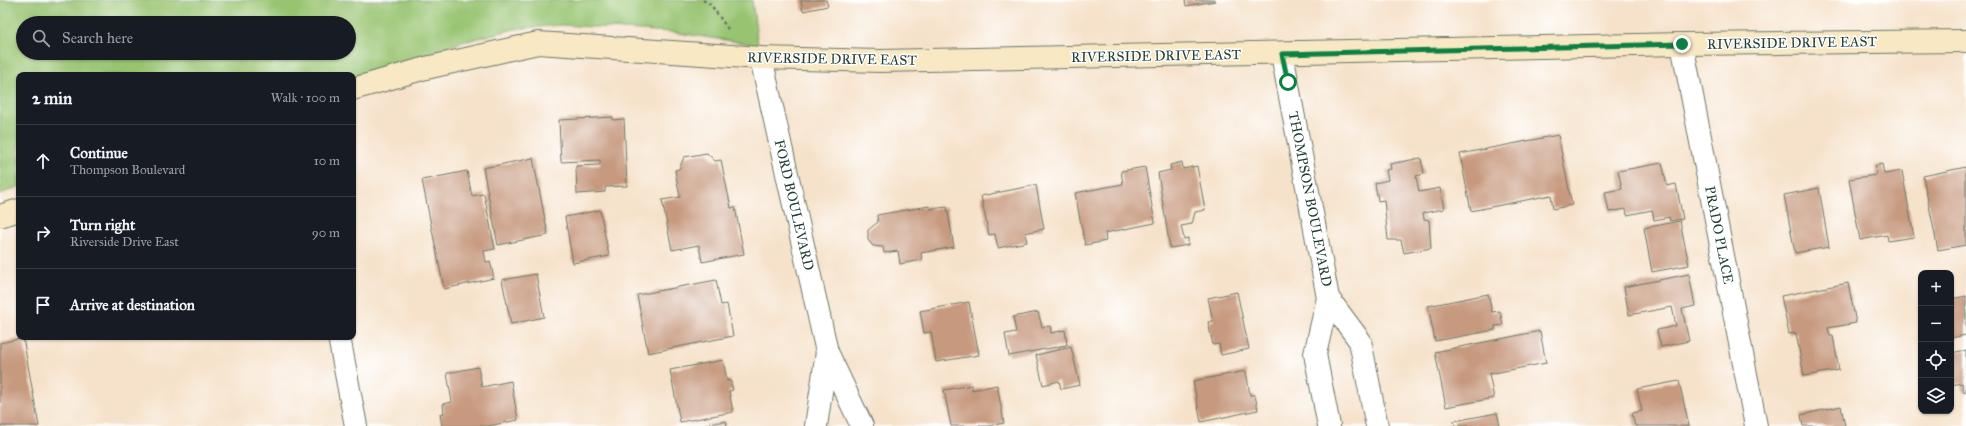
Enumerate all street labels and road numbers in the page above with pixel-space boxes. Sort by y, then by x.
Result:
street label: RIVERSIDE DRIVE EAST [1707,33,1878,53]
street label: RIVERSIDE DRIVE EAST [1071,46,1242,66]
street label: RIVERSIDE DRIVE EAST [747,49,918,69]
street label: THOMPSON BOULEVARD [1285,110,1335,288]
street label: FORD BOULEVARD [771,138,817,272]
street label: PRADO PLACE [1701,185,1737,285]

